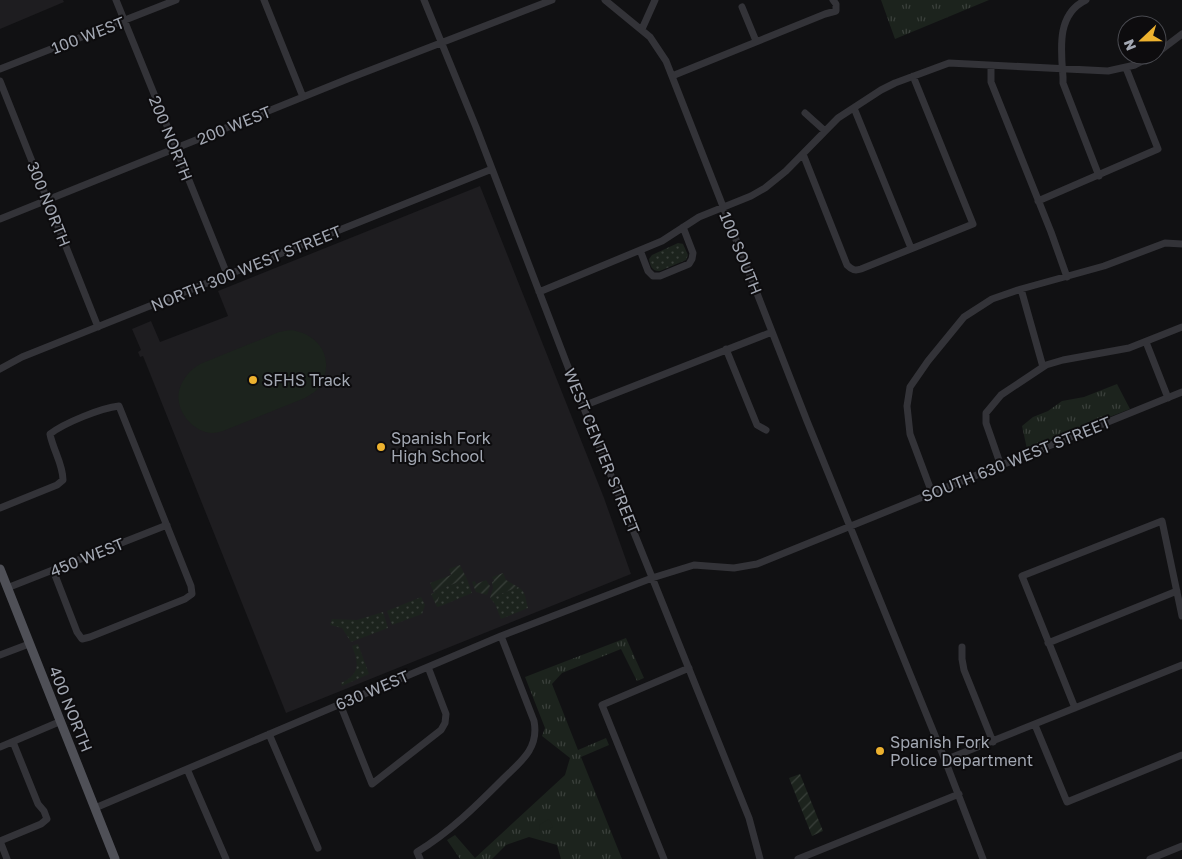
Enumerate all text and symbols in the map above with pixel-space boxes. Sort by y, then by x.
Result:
street label: 100 WEST [49,12,127,58]
north arrow [1117,15,1167,65]
text: N [1120,37,1139,53]
street label: 200 NORTH [145,93,197,183]
street label: 200 WEST [194,101,274,149]
street label: 300 NORTH [23,159,75,249]
street label: 100 SOUTH [715,209,767,297]
street label: NORTH 300 WEST STREET [148,221,344,315]
street label: WEST CENTER STREET [560,365,644,537]
place label: SFHS Track [263,370,351,390]
marker: SFHS Track [247,374,259,386]
street label: SOUTH 630 WEST STREET [918,412,1114,506]
place label: Spanish Fork High School [391,428,491,466]
marker: Spanish Fork High School [375,441,387,453]
street label: 450 WEST [47,533,127,581]
street label: 400 NORTH [45,663,97,755]
street label: 630 WEST [332,666,412,714]
place label: Spanish Fork Police Department [890,732,1033,770]
marker: Spanish Fork Police Department [874,745,886,757]

